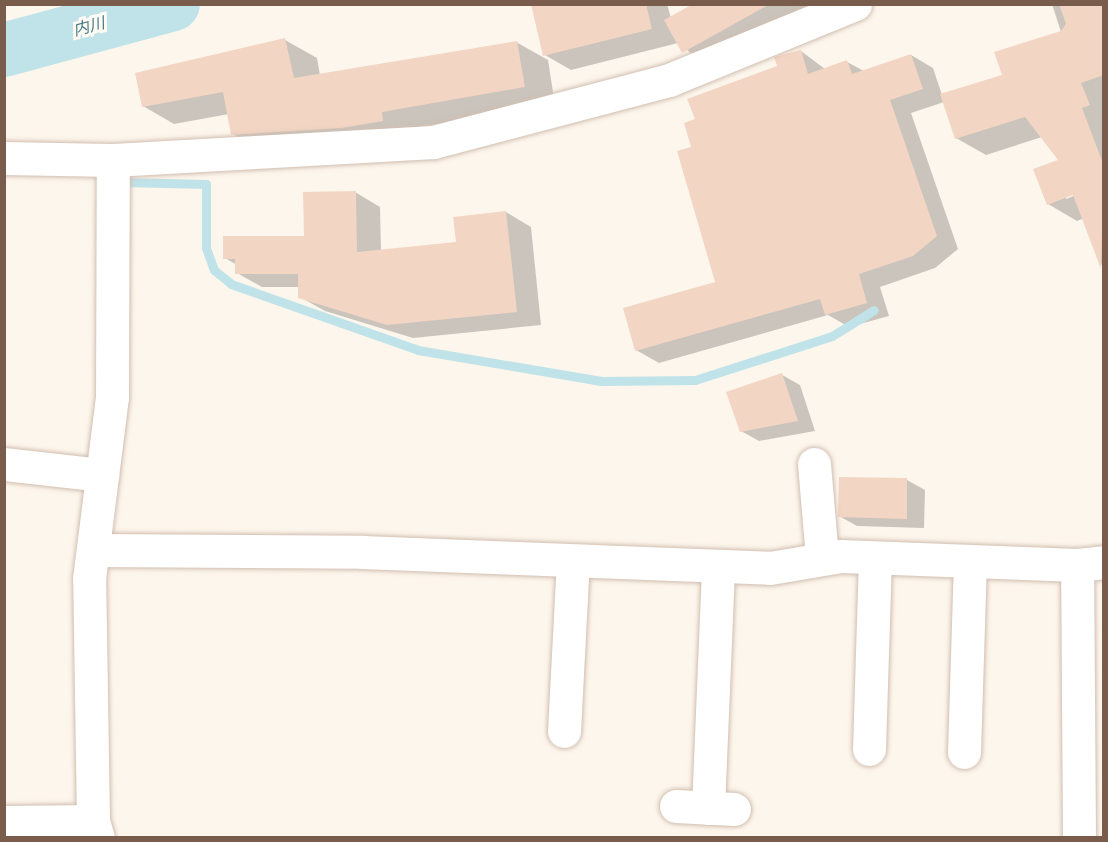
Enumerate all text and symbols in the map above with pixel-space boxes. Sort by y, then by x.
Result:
water label: 内川 [71,14,107,40]

